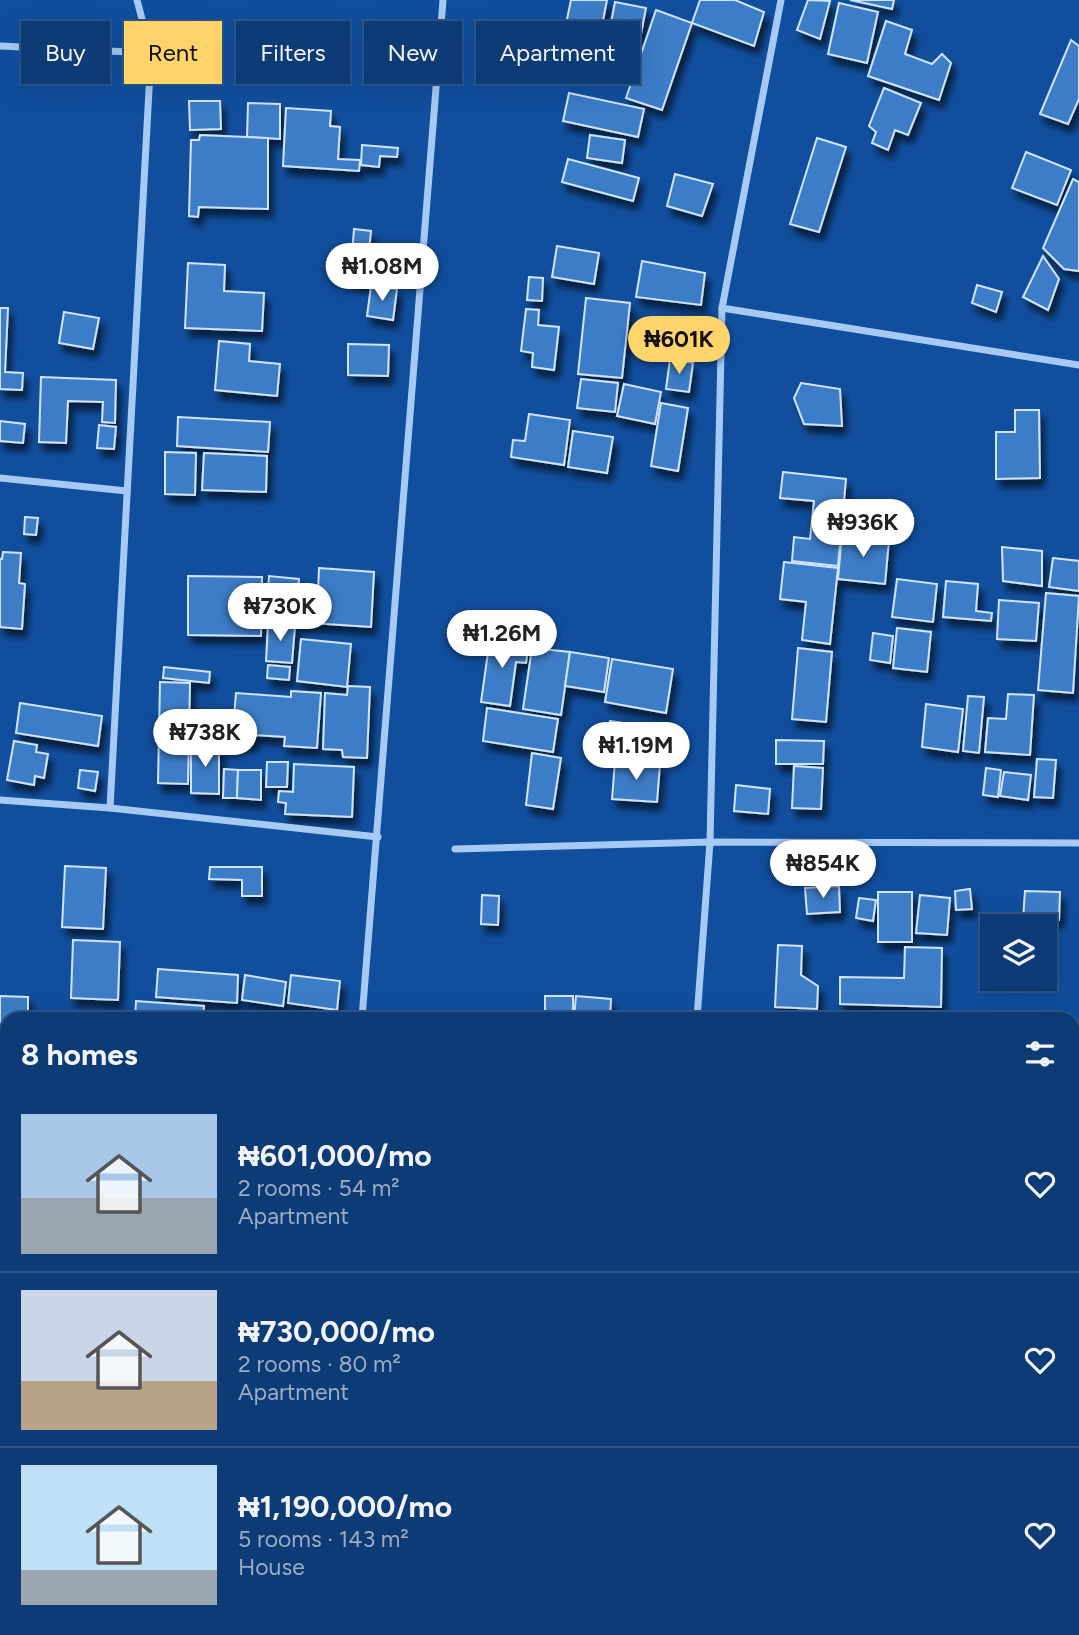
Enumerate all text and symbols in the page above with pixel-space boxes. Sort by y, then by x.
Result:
chip: Buy [21,21,110,84]
chip: Rent [124,21,222,84]
chip: Filters [236,21,350,84]
chip: New [364,21,462,84]
chip: Apartment [476,21,640,84]
pin: ₦1.08M [325,244,439,303]
text: ₦1.08M [342,252,422,280]
pin: ₦601K [630,316,728,376]
text: ₦601K [644,325,714,353]
pin: ₦936K [814,500,912,559]
text: ₦936K [827,508,899,536]
pin: ₦730K [231,584,329,643]
text: ₦730K [244,592,316,620]
pin: ₦1.26M [445,610,559,670]
text: ₦1.26M [463,619,541,647]
pin: ₦738K [156,710,254,769]
text: ₦738K [169,718,241,746]
pin: ₦1.19M [579,722,693,782]
text: ₦1.19M [599,731,673,759]
pin: ₦854K [774,841,872,900]
text: ₦854K [786,849,860,877]
map controls [980,914,1057,991]
button: layers [980,914,1057,991]
icon: filters [1021,1035,1059,1073]
text: 8 homes [21,1036,138,1073]
text: ₦601,000/mo [238,1137,432,1174]
icon: home [77,1142,161,1226]
icon: heart [1021,1165,1059,1203]
text: 2 rooms · 54 m² [238,1174,400,1202]
text: Apartment [238,1202,349,1230]
text: ₦730,000/mo [238,1313,435,1350]
icon: home [77,1318,161,1402]
icon: heart [1021,1341,1059,1379]
text: 2 rooms · 80 m² [238,1350,401,1378]
text: Apartment [238,1378,349,1406]
text: ₦1,190,000/mo [238,1488,452,1525]
icon: home [77,1493,161,1577]
icon: heart [1021,1516,1059,1554]
text: 5 rooms · 143 m² [238,1525,409,1553]
text: House [238,1553,305,1581]

